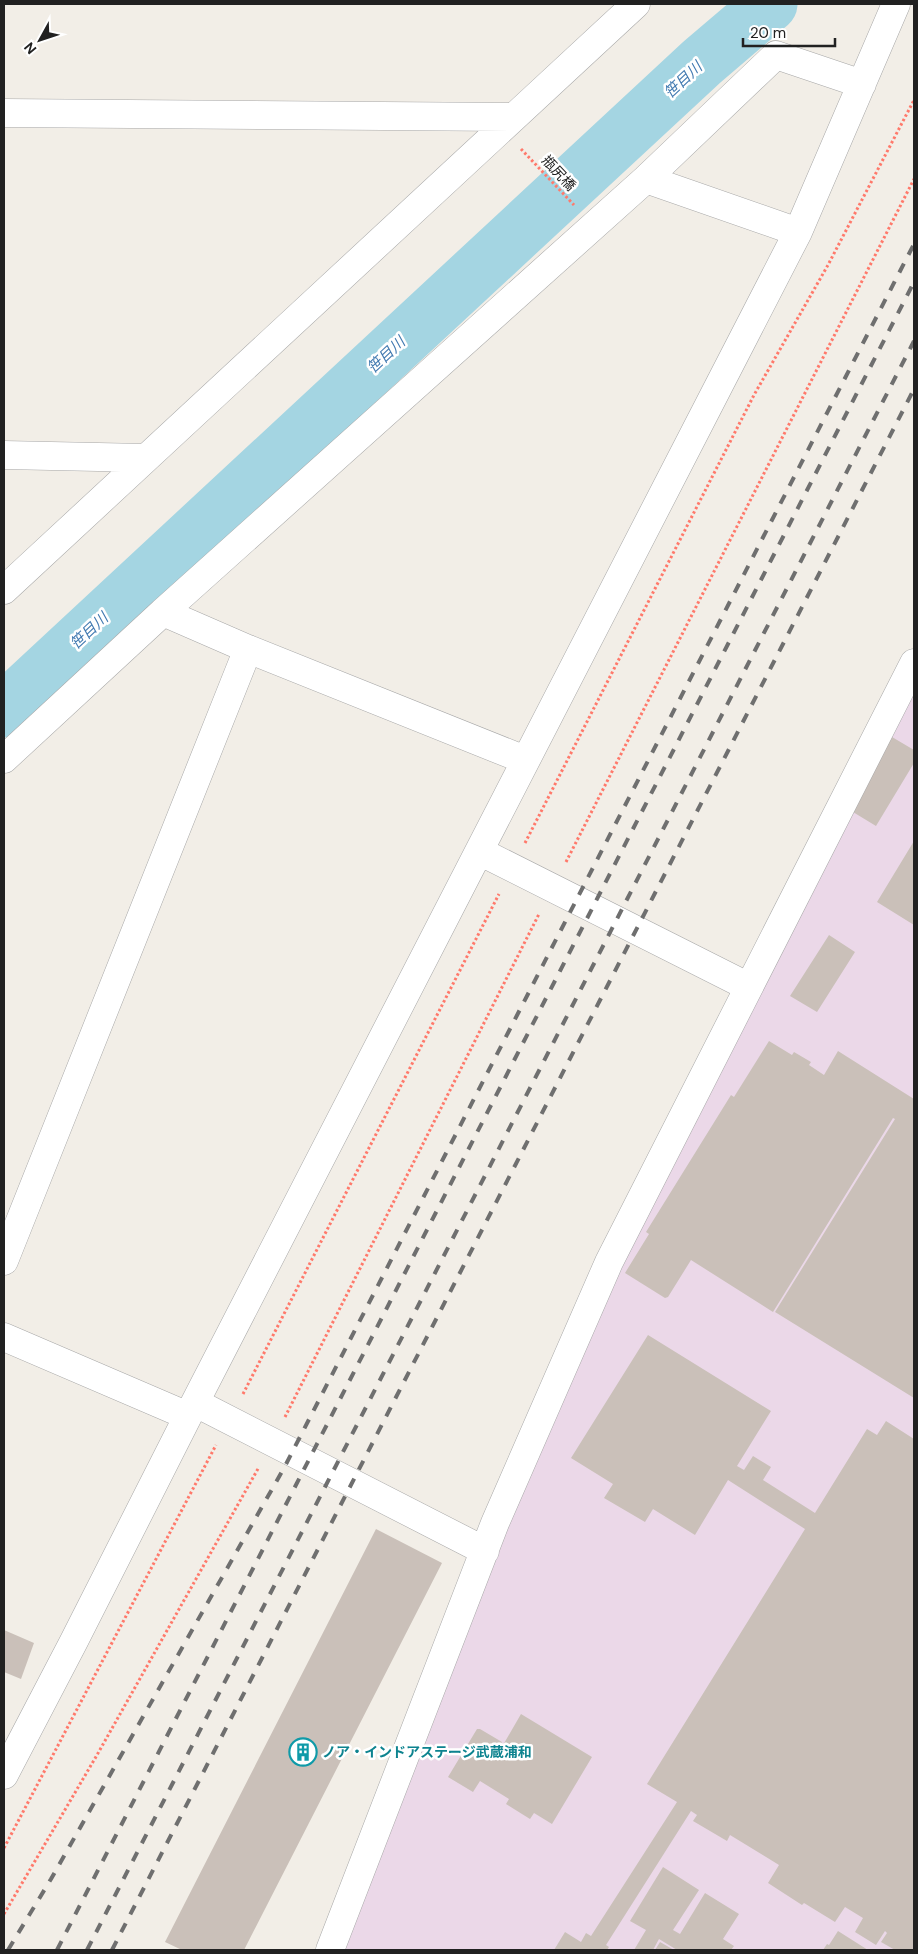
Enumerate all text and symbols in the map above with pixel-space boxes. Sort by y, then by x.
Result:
north arrow [15,15,65,65]
scale bar [743,15,836,47]
text: 20 m [750,23,786,43]
text: N [20,39,40,58]
water label: 笹目川 [660,56,708,103]
street label: 瓶尻橋 [538,152,580,194]
water label: 笹目川 [363,331,411,378]
water label: 笹目川 [66,607,114,654]
building icon: ノア・インドアステージ武蔵浦和 [288,1737,318,1767]
place label: ノア・インドアステージ武蔵浦和 [322,1743,532,1761]

